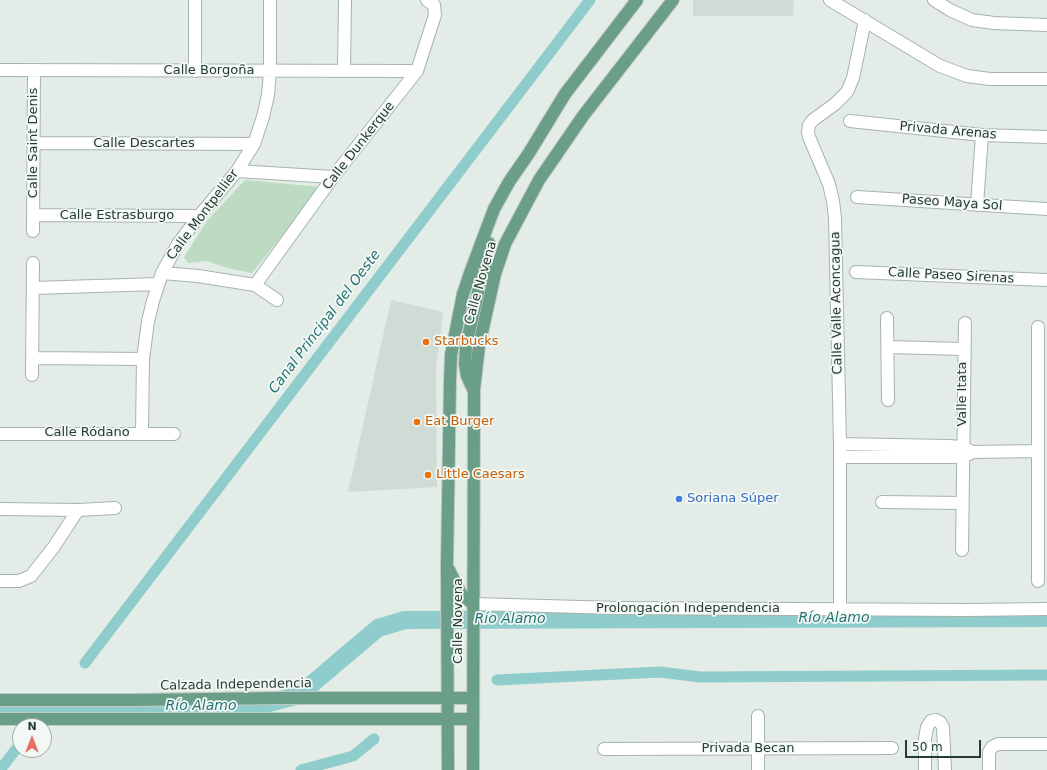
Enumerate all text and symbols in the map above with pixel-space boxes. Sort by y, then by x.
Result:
street label: Calle Borgoña [164,63,254,79]
street label: Calle Saint Denis [26,88,42,198]
street label: Calle Dunkerque [320,99,398,193]
street label: Privada Arenas [899,119,997,143]
street label: Calle Descartes [93,136,195,152]
street label: Calle Montpellier [164,167,242,263]
street label: Paseo Maya Sol [901,192,1003,214]
street label: Calle Estrasburgo [60,208,174,224]
street label: Calle Valle Aconcagua [828,231,846,375]
street label: Calle Novena [462,240,500,326]
water label: Canal Principal del Oeste [266,247,384,397]
street label: Calle Paseo Sirenas [887,265,1015,287]
place label: Starbucks [434,334,499,350]
marker: Starbucks [421,337,431,347]
street label: Valle Itata [955,361,971,427]
place label: Eat Burger [425,414,494,430]
marker: Eat Burger [412,417,422,427]
street label: Calle Ródano [44,425,130,441]
place label: Little Caesars [436,467,525,483]
marker: Little Caesars [423,470,433,480]
place label: Soriana Súper [687,491,779,507]
marker: Soriana Súper [674,494,684,504]
street label: Calle Novena [451,578,467,664]
street label: Prolongación Independencia [596,601,780,617]
water label: Río Alamo [799,610,869,626]
water label: Río Alamo [475,611,545,627]
street label: Calzada Independencia [160,676,312,694]
water label: Río Alamo [166,698,236,714]
north arrow [12,718,52,758]
text: N [27,720,37,733]
scale bar [907,732,983,758]
text: 50 m [912,740,943,754]
street label: Privada Becan [702,741,794,757]

